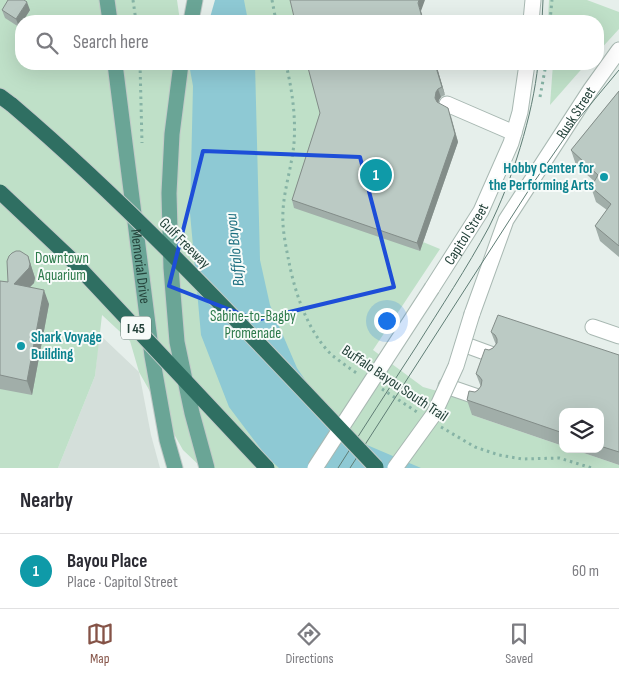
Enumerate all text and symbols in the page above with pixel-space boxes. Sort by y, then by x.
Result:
search box [15,15,604,70]
icon: search [33,29,61,57]
text: Search here [73,31,149,54]
street label: Rusk Street [552,83,600,143]
pin: 1 [360,156,392,194]
place label: Hobby Center for the Performing Arts [489,159,594,195]
marker: Hobby Center for the Performing Arts [598,171,610,183]
street label: Capitol Street [440,200,493,269]
water label: Buffalo Bayou [222,212,249,287]
street label: Gulf Freeway [155,214,214,273]
street label: Memorial Drive [126,228,154,305]
park label: Downtown Aquarium [35,249,89,285]
park label: Sabine-to-Bagby Promenade [210,307,296,343]
your location [374,308,400,334]
road number: I 45 [121,316,151,339]
place label: Shark Voyage Building [31,328,102,364]
marker: Shark Voyage Building [15,340,27,352]
street label: Buffalo Bayou South Trail [338,341,452,426]
map controls [559,408,604,453]
button: layers [559,408,604,453]
text: Nearby [20,488,73,513]
text: Bayou Place [67,550,147,573]
text: 1 [33,562,39,581]
text: 60 m [572,562,599,581]
text: Place · Capitol Street [67,573,178,592]
tab: Map [86,620,114,667]
tab: Directions [285,620,334,667]
tab: Saved [505,620,533,667]

